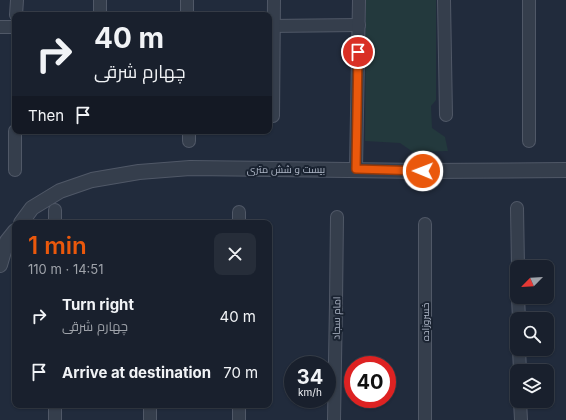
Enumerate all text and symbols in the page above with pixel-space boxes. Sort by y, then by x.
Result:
text: 40 m [94,21,164,55]
icon: right [28,28,80,80]
pin [341,35,375,69]
icon: arrive [347,41,369,63]
text: چهارم شرقی [94,61,185,82]
icon: arrive [72,104,94,126]
text: Then [28,106,64,125]
position arrow [402,150,444,192]
street label: بیست و شش متری [247,163,325,176]
text: 1 min [28,231,87,260]
button: close [214,233,256,275]
north arrow [510,260,554,304]
map controls [510,260,554,408]
text: 110 m · 14:51 [28,261,104,277]
text: Turn right [62,295,134,314]
street label: امام سجاد [330,296,344,340]
street label: خسروزاده [419,303,431,341]
icon: right [28,305,50,327]
text: 40 m [219,307,256,326]
button: search [510,312,554,356]
text: چهارم شرقی [62,318,128,334]
speed limit sign: 40 [344,356,396,408]
icon: arrive [28,361,50,383]
text: Arrive at destination [62,363,211,382]
text: 70 m [223,363,258,382]
button: layers [510,364,554,408]
text: 34 [297,365,323,389]
text: km/h [298,386,322,398]

